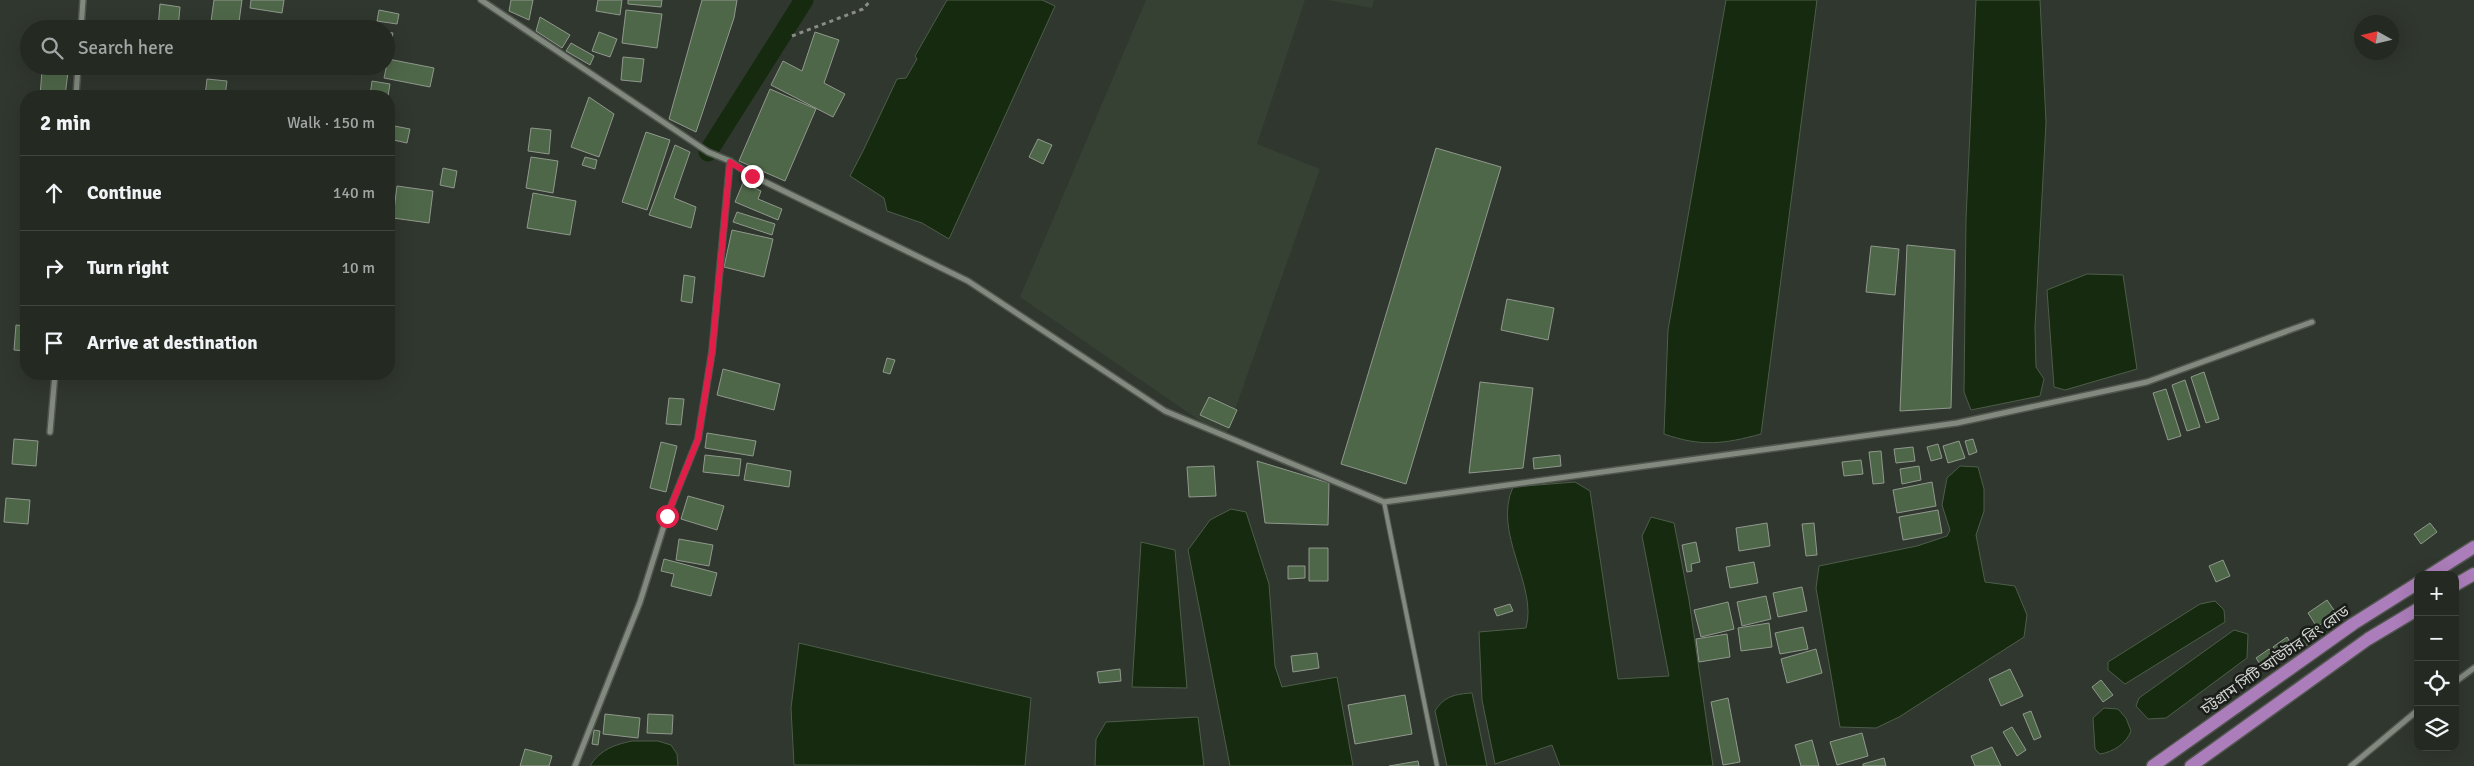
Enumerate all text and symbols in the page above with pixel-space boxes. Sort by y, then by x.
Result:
north arrow [2354,15,2399,60]
search box [20,20,395,75]
icon: search [38,34,66,62]
text: Search here [78,36,174,60]
text: 2 min [40,110,91,136]
text: Walk · 150 m [287,113,375,133]
route end [741,165,764,188]
icon: ahead [40,179,68,207]
text: Continue [87,181,162,205]
text: 140 m [333,183,375,203]
icon: right [40,254,68,282]
text: Turn right [87,256,169,280]
text: 10 m [341,258,375,278]
icon: arrive [40,329,68,357]
text: Arrive at destination [87,331,258,355]
route start [656,505,679,528]
map controls [2414,571,2459,751]
button: + [2414,571,2459,616]
street label: চট্টগ্রাম সিটি আউটার রিং রোড [2197,602,2353,719]
button: − [2414,616,2459,661]
button: locate [2414,661,2459,706]
button: layers [2414,706,2459,751]

